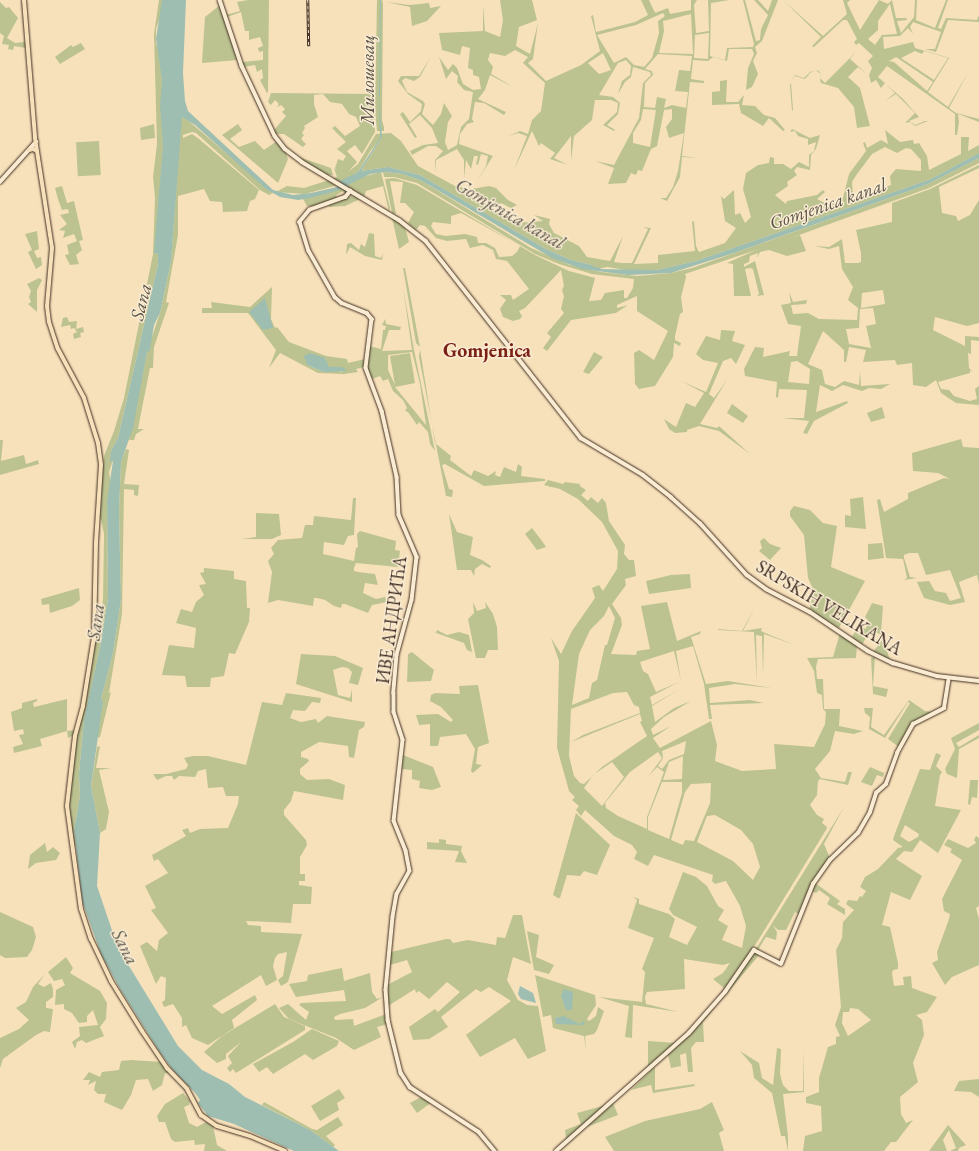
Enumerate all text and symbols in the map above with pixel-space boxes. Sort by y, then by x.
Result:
water label: Милошевац [357,35,379,125]
water label: Gomjenica kanal [451,173,569,255]
water label: Gomjenica kanal [766,173,890,235]
water label: Sana [125,281,157,323]
district label: Gomjenica [443,338,531,362]
street label: ИВЕ АНДРИЋА [372,555,412,685]
street label: SRPSKIH VELIKANA [752,556,906,660]
water label: Sana [82,602,110,642]
water label: Sana [106,925,144,969]

